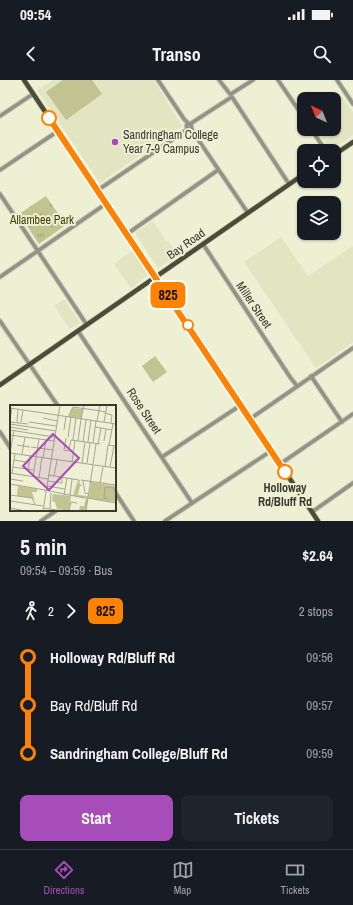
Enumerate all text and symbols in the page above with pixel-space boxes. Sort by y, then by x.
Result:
text: 09:54 [20,4,51,25]
text: Transo [152,42,201,67]
icon: back [20,43,42,65]
icon: search [311,43,333,65]
north arrow [297,92,341,136]
map controls [297,92,341,240]
unlabelled marker [41,110,57,126]
place label: Sandringham College Year 7-9 Campus [123,127,218,157]
marker: Sandringham College Year 7-9 Campus [110,137,120,147]
button: locate [297,144,341,188]
button: layers [297,196,341,240]
park label: Allambee Park [9,212,74,228]
street label: Bay Road [164,225,208,263]
street label: Miller Street [233,279,276,332]
line badge: 825 [145,282,191,308]
text: 825 [158,286,178,304]
unlabelled marker [182,319,194,331]
street label: Rose Street [123,385,165,437]
inset map [10,405,116,511]
marker: Holloway Rd/Bluff Rd [277,464,293,480]
place label: Holloway Rd/Bluff Rd [258,480,312,510]
text: 5 min [20,532,67,562]
text: $2.64 [302,545,333,566]
text: 09:54 – 09:59 · Bus [20,562,112,579]
icon: walk [20,600,42,622]
icon: forward [60,600,82,622]
text: 825 [96,602,115,620]
text: 2 [48,603,54,620]
text: 2 stops [299,603,333,620]
text: Holloway Rd/Bluff Rd [50,647,175,668]
text: 09:56 [306,649,333,666]
text: Bay Rd/Bluff Rd [50,695,137,716]
text: 09:57 [306,697,333,714]
text: Sandringham College/Bluff Rd [50,743,228,764]
text: 09:59 [306,745,333,762]
button: Start [20,795,173,841]
button: Tickets [181,795,333,841]
tab: Directions [44,859,85,897]
tab: Map [172,859,194,897]
tab: Tickets [281,859,309,897]

